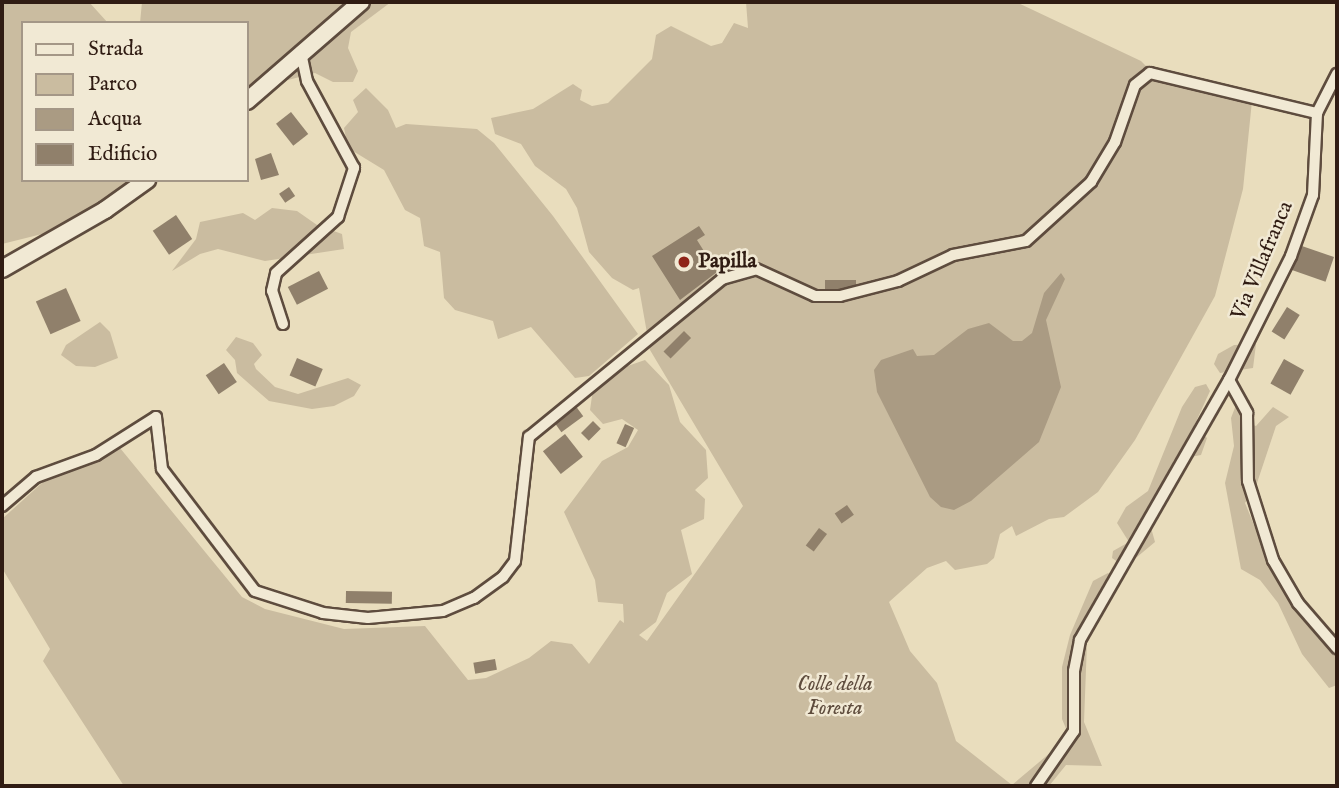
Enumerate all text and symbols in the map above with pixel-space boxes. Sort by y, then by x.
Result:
legend [21,21,248,182]
text: Strada [88,36,143,63]
text: Parco [88,71,137,98]
text: Acqua [88,106,142,133]
text: Edificio [88,141,157,168]
street label: Via Villafranca [1227,198,1299,324]
place label: Papilla [698,249,757,275]
marker: Papilla [676,254,692,270]
park label: Colle della Foresta [797,672,873,722]

